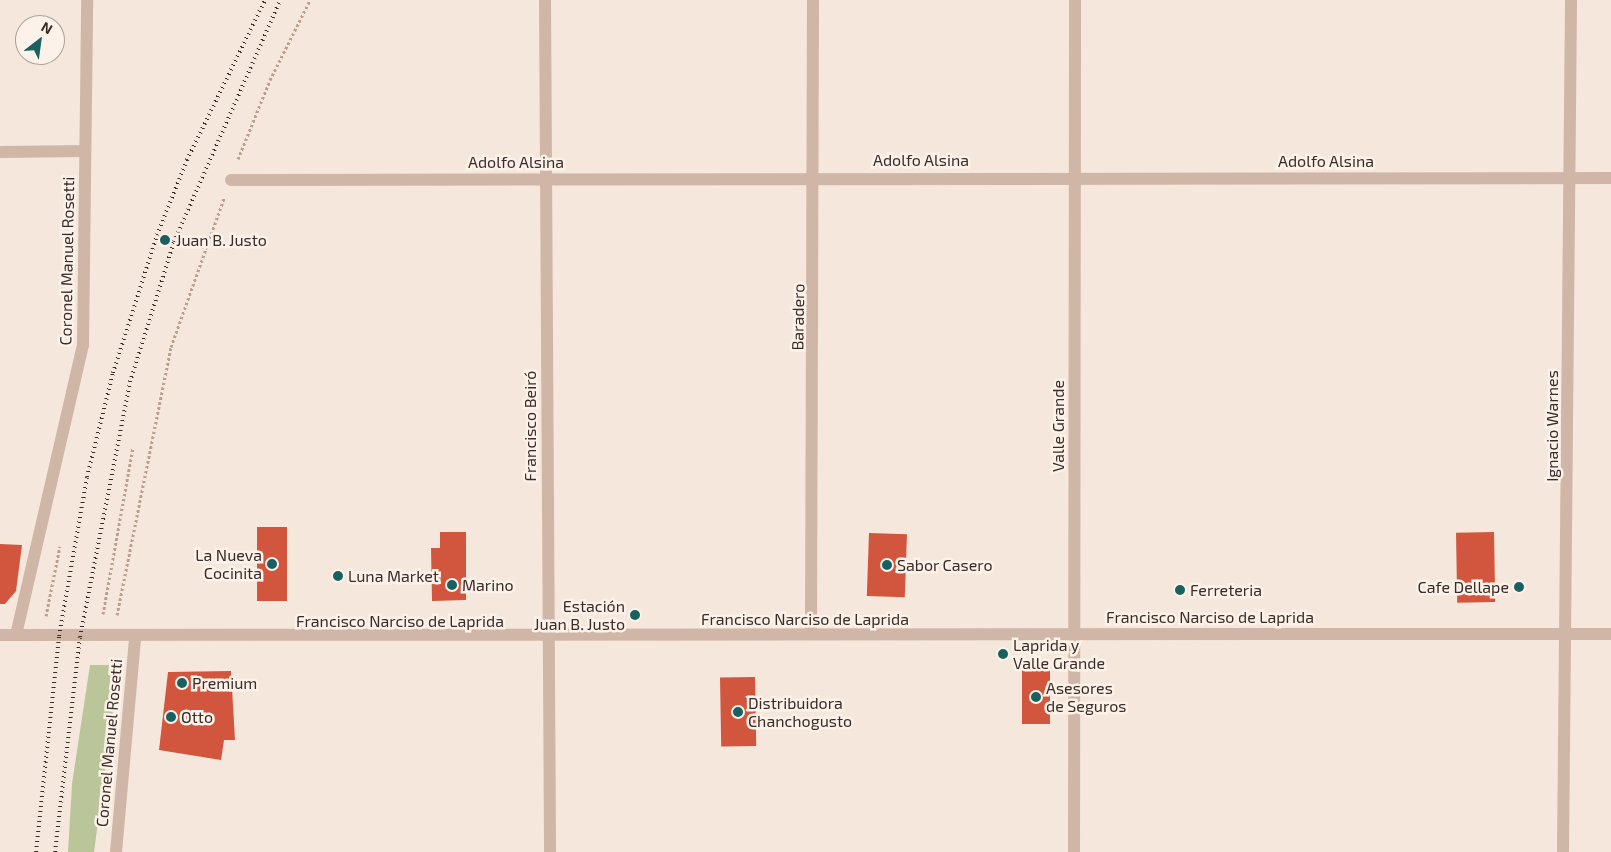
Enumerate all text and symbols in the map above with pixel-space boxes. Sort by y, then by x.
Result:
north arrow [15,15,65,65]
text: N [39,18,56,37]
street label: Adolfo Alsina [873,150,969,170]
street label: Adolfo Alsina [1278,151,1374,171]
street label: Adolfo Alsina [468,152,564,172]
street label: Coronel Manuel Rosetti [56,176,78,346]
place label: Juan B. Justo [176,230,267,250]
marker: Juan B. Justo [158,233,172,247]
street label: Baradero [788,283,808,351]
street label: Ignacio Warnes [1542,370,1562,482]
street label: Francisco Beiró [520,371,540,481]
street label: Valle Grande [1048,380,1068,472]
place label: La Nueva Cocinita [195,545,262,583]
place label: Sabor Casero [897,555,993,575]
marker: La Nueva Cocinita [266,558,278,570]
marker: Sabor Casero [881,559,893,571]
place label: Luna Market [348,566,439,586]
marker: Luna Market [332,570,344,582]
place label: Marino [462,575,514,595]
place label: Cafe Dellape [1418,577,1509,597]
marker: Marino [446,579,458,591]
place label: Ferreteria [1190,580,1262,600]
marker: Cafe Dellape [1513,581,1525,593]
marker: Ferreteria [1174,584,1186,596]
place label: Estación Juan B. Justo [534,596,625,634]
street label: Francisco Narciso de Laprida [1106,607,1314,627]
marker: Estación Juan B. Justo [629,609,641,621]
street label: Francisco Narciso de Laprida [701,609,909,629]
street label: Francisco Narciso de Laprida [296,611,504,631]
place label: Laprida y Valle Grande [1013,635,1105,673]
marker: Laprida y Valle Grande [997,648,1009,660]
street label: Coronel Manuel Rosetti [92,658,126,828]
place label: Premium [192,673,257,693]
marker: Premium [176,677,188,689]
place label: Asesores de Seguros [1046,678,1126,716]
marker: Asesores de Seguros [1030,691,1042,703]
place label: Distribuidora Chanchogusto [748,693,852,731]
marker: Distribuidora Chanchogusto [732,706,744,718]
place label: Otto [181,707,213,727]
marker: Otto [165,711,177,723]

